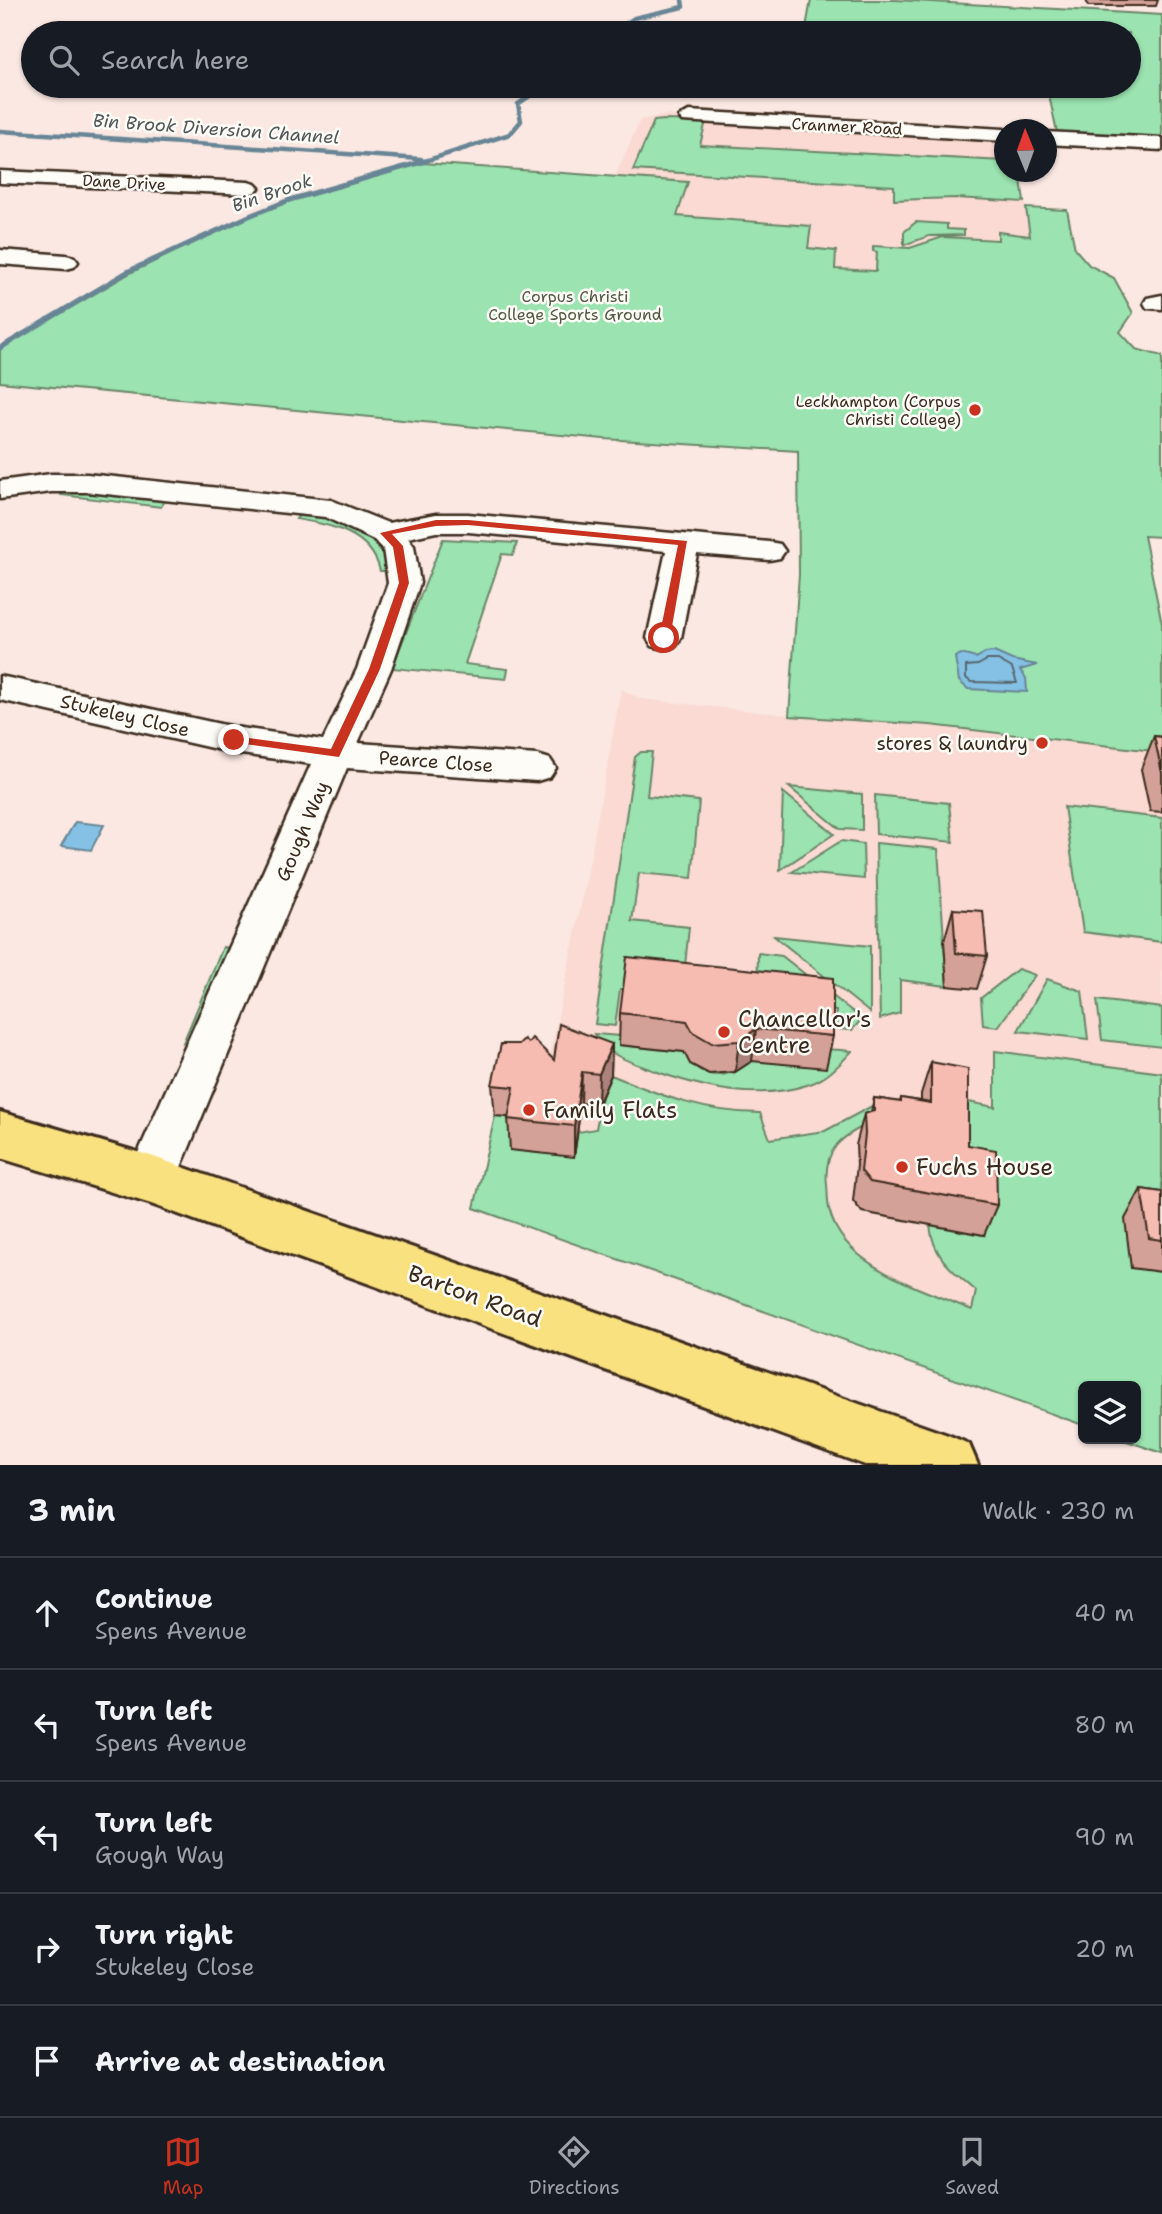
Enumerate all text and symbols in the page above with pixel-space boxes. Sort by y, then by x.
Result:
search box [21,21,1141,98]
icon: search [45,41,83,79]
text: Search here [101,42,250,77]
water label: Bin Brook Diversion Channel [92,108,340,150]
street label: Cranmer Road [791,113,903,140]
north arrow [994,119,1057,182]
water label: Bin Brook [229,168,316,218]
street label: Dane Drive [82,170,166,195]
park label: Corpus Christi College Sports Ground [488,286,662,325]
place label: Leckhampton (Corpus Christi College) [795,391,961,430]
marker: Leckhampton (Corpus Christi College) [967,402,983,418]
route start [648,622,679,653]
street label: Stukeley Close [58,688,192,742]
route end [218,724,249,755]
place label: stores & laundry [877,731,1028,756]
marker: stores & laundry [1034,735,1050,751]
street label: Pearce Close [378,745,494,778]
street label: Gough Way [270,777,335,885]
place label: Chancellor's Centre [738,1004,871,1060]
marker: Chancellor's Centre [716,1024,732,1040]
place label: Family Flats [543,1095,677,1125]
marker: Family Flats [521,1102,537,1118]
place label: Fuchs House [916,1152,1053,1182]
marker: Fuchs House [894,1159,910,1175]
street label: Barton Road [404,1258,546,1334]
map controls [1078,1381,1141,1444]
button: layers [1078,1381,1141,1444]
text: 3 min [28,1490,115,1531]
text: Walk · 230 m [982,1496,1134,1526]
text: Continue [95,1581,213,1616]
icon: ahead [28,1594,66,1632]
text: 40 m [1074,1598,1134,1628]
text: Spens Avenue [95,1616,247,1646]
text: Turn left [95,1693,212,1728]
icon: left [28,1706,66,1744]
text: 80 m [1075,1710,1134,1740]
text: Spens Avenue [95,1728,247,1758]
text: Turn left [95,1805,212,1840]
icon: left [28,1818,66,1856]
text: 90 m [1074,1822,1134,1852]
text: Gough Way [95,1840,224,1870]
text: Turn right [95,1917,233,1952]
icon: right [28,1930,66,1968]
text: 20 m [1075,1934,1134,1964]
text: Stukeley Close [95,1952,255,1982]
icon: arrive [28,2042,66,2080]
text: Arrive at destination [95,2044,385,2079]
tab: Map [163,2133,203,2200]
tab: Directions [529,2133,620,2200]
tab: Saved [945,2133,999,2200]

